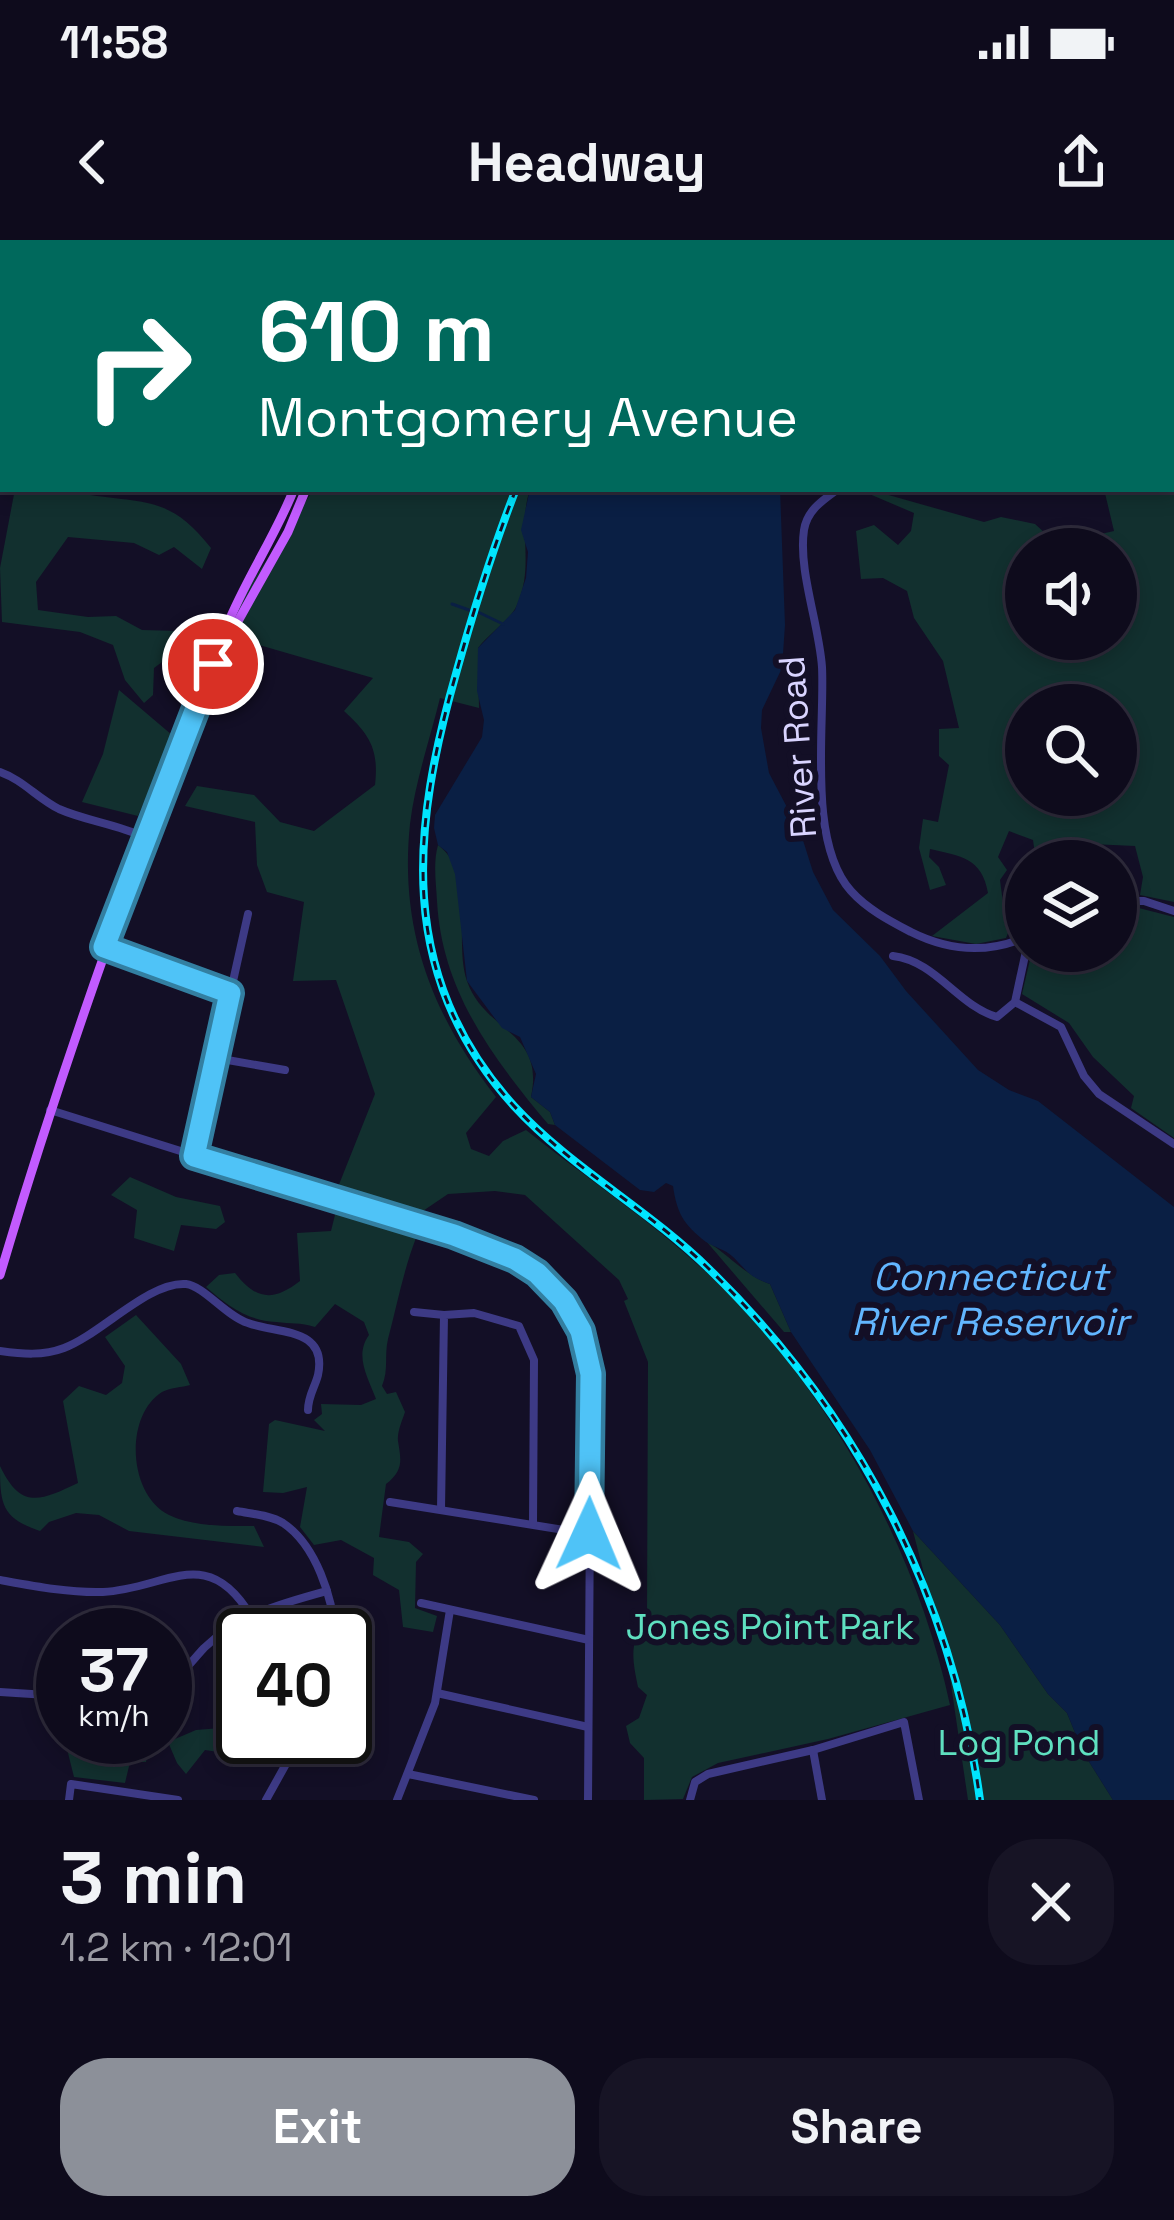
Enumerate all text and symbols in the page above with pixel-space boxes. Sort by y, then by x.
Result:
text: 11:58 [60,14,168,71]
text: Headway [468,128,706,197]
icon: back [60,129,126,195]
icon: share [1048,129,1114,195]
text: 610 m [258,278,495,386]
icon: right [60,288,216,444]
text: Montgomery Avenue [258,383,798,452]
map controls [1005,528,1137,972]
button: sound [1005,528,1137,660]
pin [162,613,264,715]
icon: arrive [180,631,246,697]
street label: River Road [769,654,827,840]
button: search [1005,684,1137,816]
button: layers [1005,840,1137,972]
water label: Connecticut River Reservoir [852,1252,1133,1346]
position arrow [526,1471,652,1597]
park label: Jones Point Park [626,1604,914,1650]
speed limit sign: 40 [216,1608,372,1764]
text: 37 [79,1632,149,1709]
text: km/h [78,1696,150,1735]
park label: Log Pond [938,1720,1100,1766]
text: 3 min [60,1832,247,1924]
button: close [988,1839,1114,1965]
text: 1.2 km · 12:01 [60,1923,293,1972]
button: Exit [60,2058,575,2196]
button: Share [599,2058,1114,2196]

